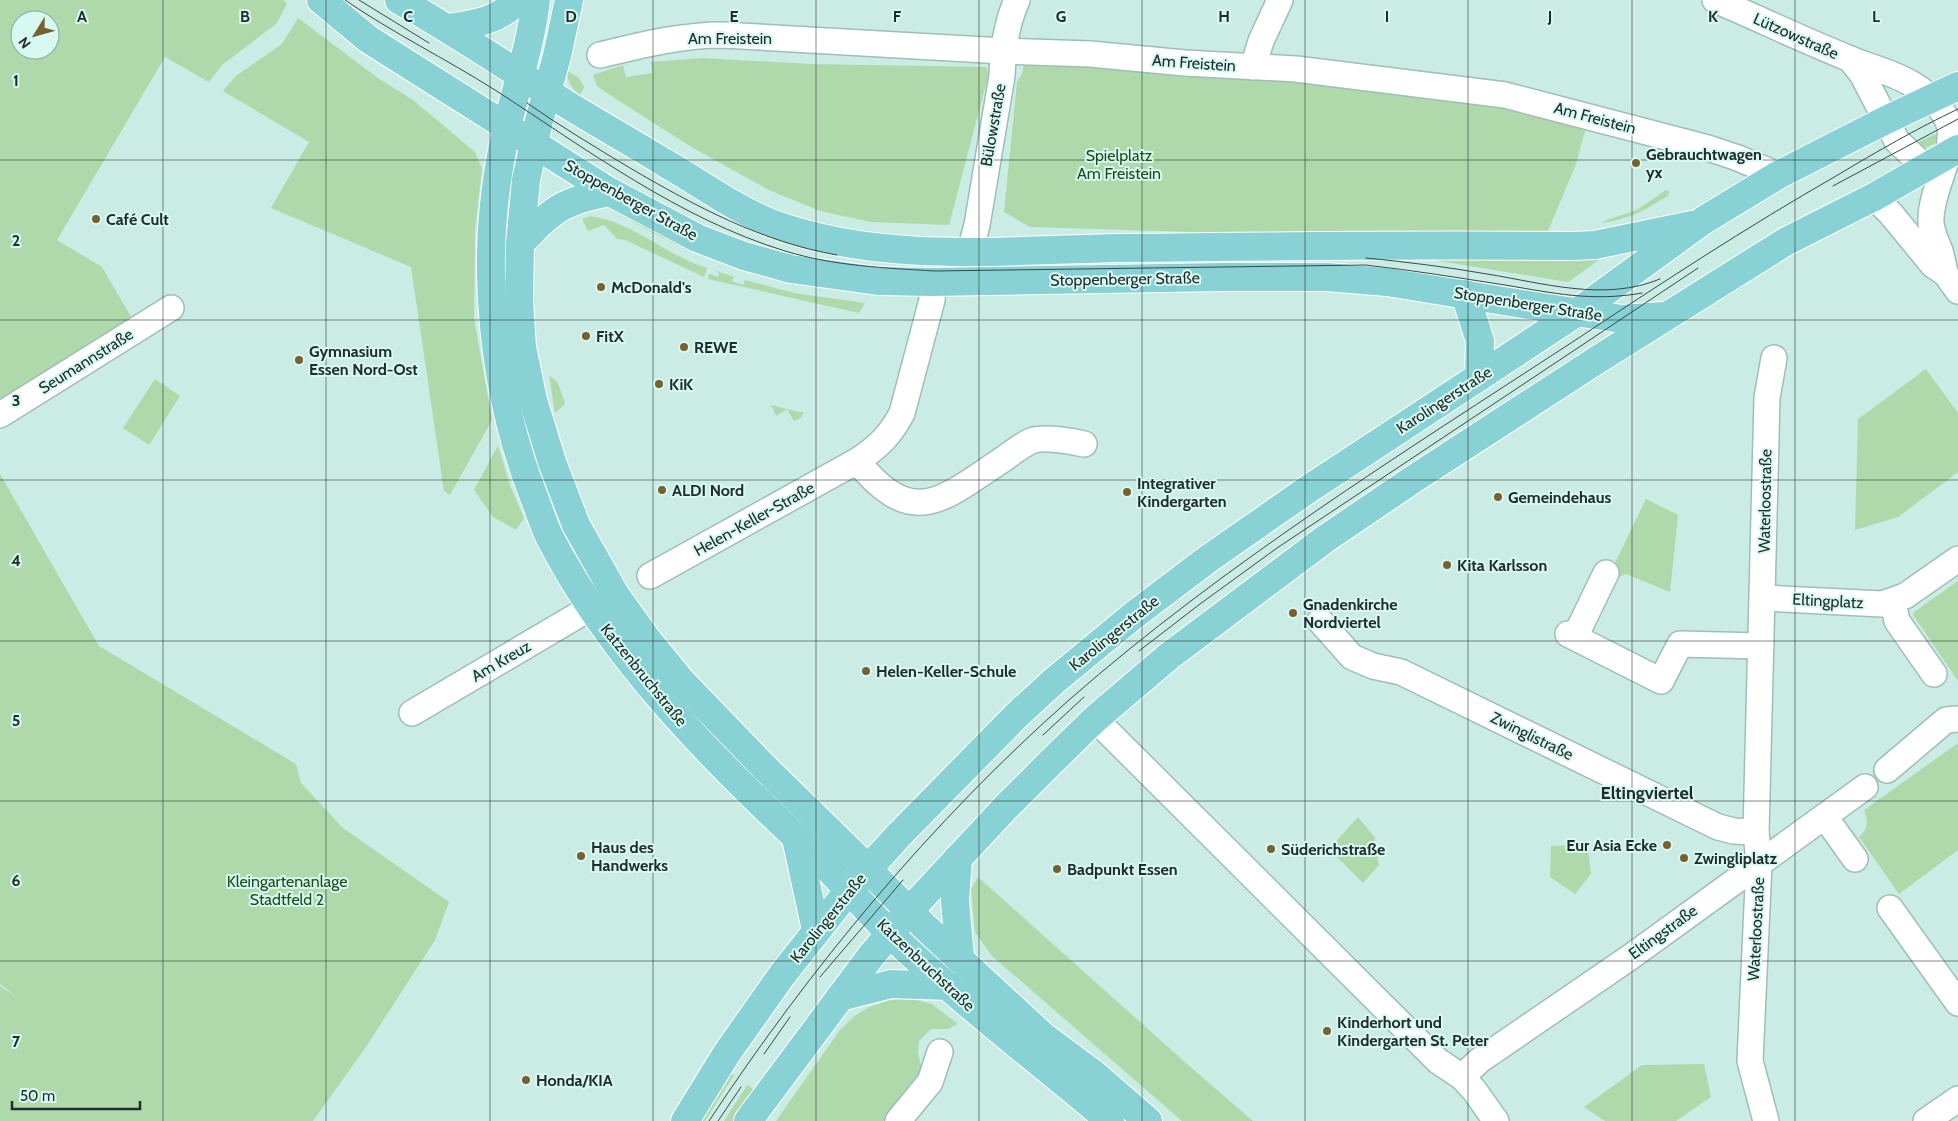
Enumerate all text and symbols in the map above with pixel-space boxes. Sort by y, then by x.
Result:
text: A [77,7,87,26]
text: B [240,7,250,26]
text: C [403,7,413,26]
text: D [565,7,577,26]
text: E [729,7,739,26]
text: F [893,7,902,26]
text: G [1056,7,1066,26]
text: H [1218,7,1230,26]
text: I [1385,7,1389,26]
text: J [1547,7,1552,26]
text: K [1708,7,1718,26]
text: L [1872,7,1880,26]
street label: Lützowstraße [1750,9,1842,63]
north arrow [10,10,60,60]
street label: Am Freistein [688,29,772,48]
text: N [14,33,35,52]
street label: Am Freistein [1151,51,1237,75]
text: 1 [13,71,19,90]
street label: Bülowstraße [976,82,1010,168]
street label: Am Freistein [1552,98,1638,138]
place label: Gebrauchtwagen yx [1646,145,1762,182]
park label: Spielplatz Am Freistein [1077,146,1161,183]
street label: Stoppenberger Straße [561,155,701,245]
marker: Gebrauchtwagen yx [1630,157,1642,169]
place label: Café Cult [106,210,169,229]
marker: Café Cult [90,213,102,225]
text: 2 [12,231,20,250]
street label: Stoppenberger Straße [1050,268,1200,290]
place label: McDonald's [611,278,692,297]
marker: McDonald's [595,281,607,293]
street label: Stoppenberger Straße [1453,283,1603,325]
street label: Seumannstraße [35,324,137,398]
place label: FitX [596,327,625,346]
marker: FitX [580,330,592,342]
place label: REWE [694,338,738,357]
marker: REWE [678,341,690,353]
place label: Gymnasium Essen Nord-Ost [309,342,418,379]
marker: Gymnasium Essen Nord-Ost [293,354,305,366]
street label: Karolingerstraße [1393,362,1495,438]
place label: KiK [669,375,693,394]
marker: KiK [653,378,665,390]
text: 3 [12,391,20,410]
street label: Waterloostraße [1755,449,1775,553]
place label: Integrativer Kindergarten [1137,474,1227,511]
street label: Helen-Keller-Straße [690,478,818,560]
place label: ALDI Nord [672,481,744,500]
marker: ALDI Nord [656,484,668,496]
marker: Integrativer Kindergarten [1121,486,1133,498]
place label: Gemeindehaus [1508,488,1612,507]
marker: Gemeindehaus [1492,491,1504,503]
text: 4 [11,551,21,570]
place label: Kita Karlsson [1457,556,1547,575]
marker: Kita Karlsson [1441,559,1453,571]
street label: Eltingplatz [1792,590,1865,612]
street label: Karolingerstraße [1065,591,1163,675]
place label: Gnadenkirche Nordviertel [1303,595,1398,632]
marker: Gnadenkirche Nordviertel [1287,607,1299,619]
street label: Katzenbruchstraße [597,620,691,730]
street label: Am Kreuz [468,636,535,686]
place label: Helen-Keller-Schule [876,662,1016,681]
marker: Helen-Keller-Schule [860,665,872,677]
street label: Zwinglistraße [1488,708,1576,764]
text: 5 [12,711,20,730]
district label: Eltingviertel [1601,782,1694,804]
place label: Eur Asia Ecke [1566,836,1657,855]
place label: Haus des Handwerks [591,838,668,875]
marker: Eur Asia Ecke [1661,839,1673,851]
place label: Süderichstraße [1281,840,1385,859]
marker: Süderichstraße [1265,843,1277,855]
place label: Zwingliplatz [1694,849,1778,868]
marker: Haus des Handwerks [575,850,587,862]
marker: Zwingliplatz [1678,852,1690,864]
place label: Badpunkt Essen [1067,860,1178,879]
marker: Badpunkt Essen [1051,863,1063,875]
street label: Karolingerstraße [786,869,870,967]
text: 6 [12,871,21,890]
park label: Kleingartenanlage Stadtfeld 2 [227,872,347,909]
street label: Waterloostraße [1744,877,1768,981]
street label: Eltingstraße [1625,901,1701,963]
street label: Katzenbruchstraße [873,915,979,1015]
place label: Kinderhort und Kindergarten St. Peter [1337,1013,1489,1050]
marker: Kinderhort und Kindergarten St. Peter [1321,1025,1333,1037]
text: 7 [12,1032,21,1051]
place label: Honda/KIA [536,1071,613,1090]
marker: Honda/KIA [520,1074,532,1086]
scale bar [12,1078,140,1110]
text: 50 m [20,1087,55,1105]

